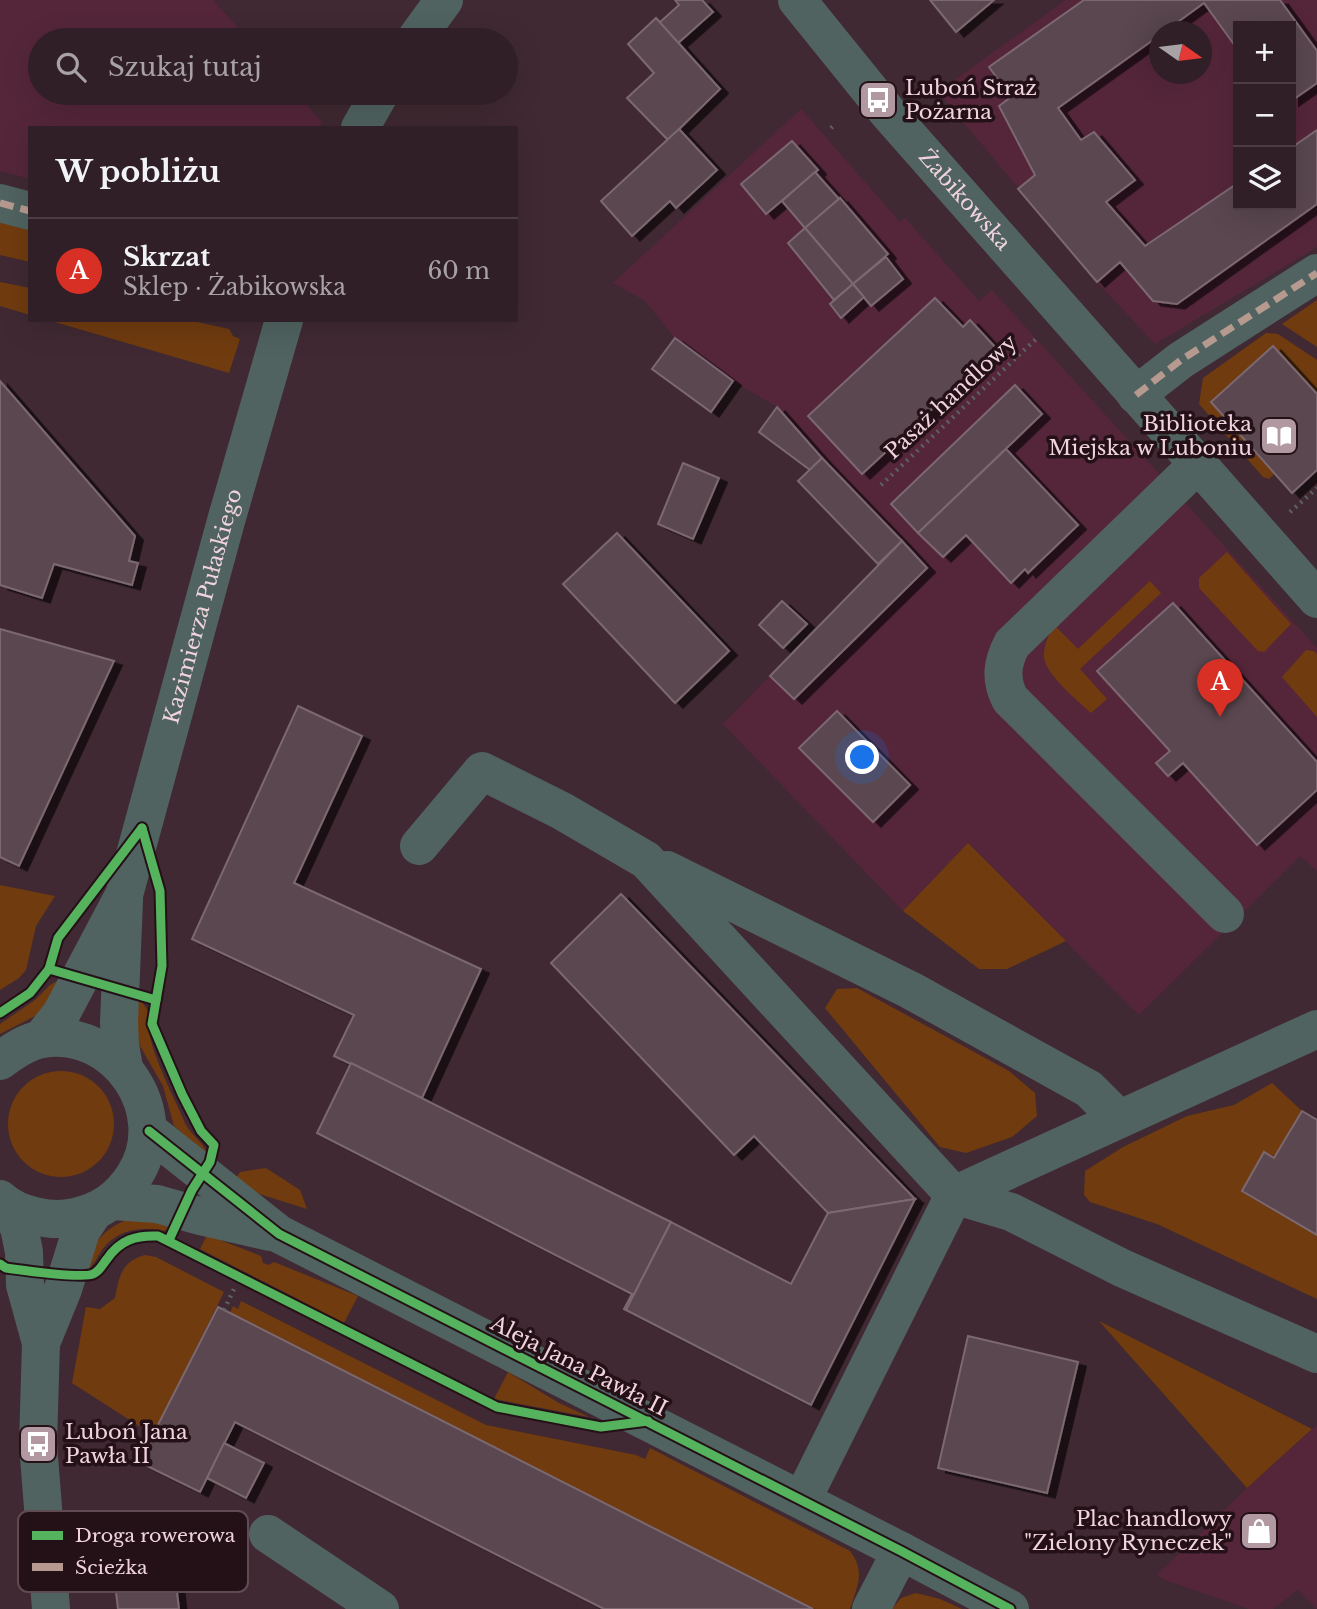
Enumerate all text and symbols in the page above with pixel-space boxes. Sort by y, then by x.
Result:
north arrow [1149,21,1212,84]
map controls [1233,21,1296,210]
button: + [1233,21,1296,84]
search box [28,28,518,105]
icon: search [52,48,90,86]
text: Szukaj tutaj [108,51,262,83]
place label: Luboń Straż Pożarna [905,75,1037,125]
bus stop icon: Luboń Straż Pożarna [857,79,899,121]
button: − [1233,84,1296,147]
street label: Żabikowska [913,144,1017,256]
button: layers [1233,147,1296,210]
text: W pobliżu [56,153,220,190]
text: Skrzat [123,241,210,273]
text: A [70,257,88,285]
text: 60 m [428,257,490,285]
text: Sklep · Żabikowska [123,273,346,301]
street label: Pasaż handlowy [880,329,1023,465]
place label: Biblioteka Miejska w Luboniu [1048,411,1252,461]
library icon: Biblioteka Miejska w Luboniu [1258,415,1300,457]
street label: Kazimierza Pułaskiego [158,486,248,727]
pin: A [1197,659,1243,717]
your location [845,740,879,774]
street label: Aleja Jana Pawła II [485,1310,672,1422]
place label: Luboń Jana Pawła II [65,1419,188,1469]
bus stop icon: Luboń Jana Pawła II [17,1423,59,1465]
place label: Plac handlowy "Zielony Ryneczek" [1024,1506,1233,1556]
shop icon: Plac handlowy "Zielony Ryneczek" [1238,1510,1280,1552]
legend [18,1511,248,1592]
text: Droga rowerowa [75,1524,236,1547]
text: Ścieżka [75,1556,148,1579]

